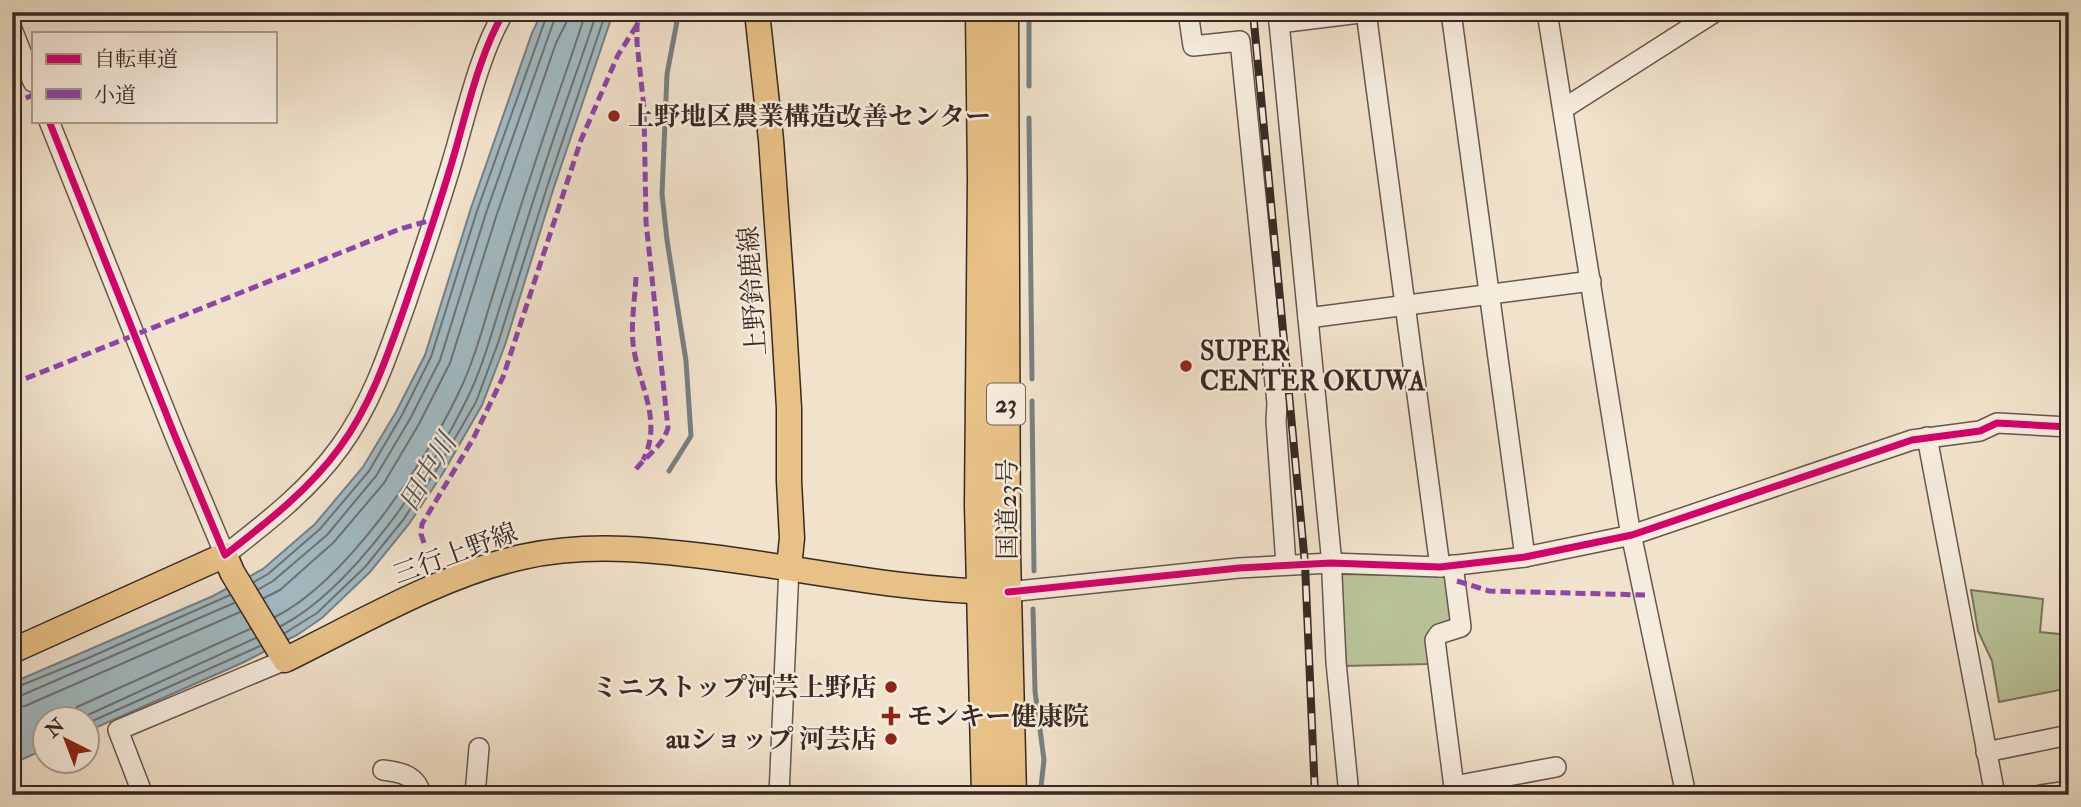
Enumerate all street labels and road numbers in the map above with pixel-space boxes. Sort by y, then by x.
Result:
street label: 上野鈴鹿線 [733,225,773,357]
road number: 23 [987,384,1025,424]
street label: 国道23号 [992,458,1024,560]
street label: 三行上野線 [389,517,522,591]

